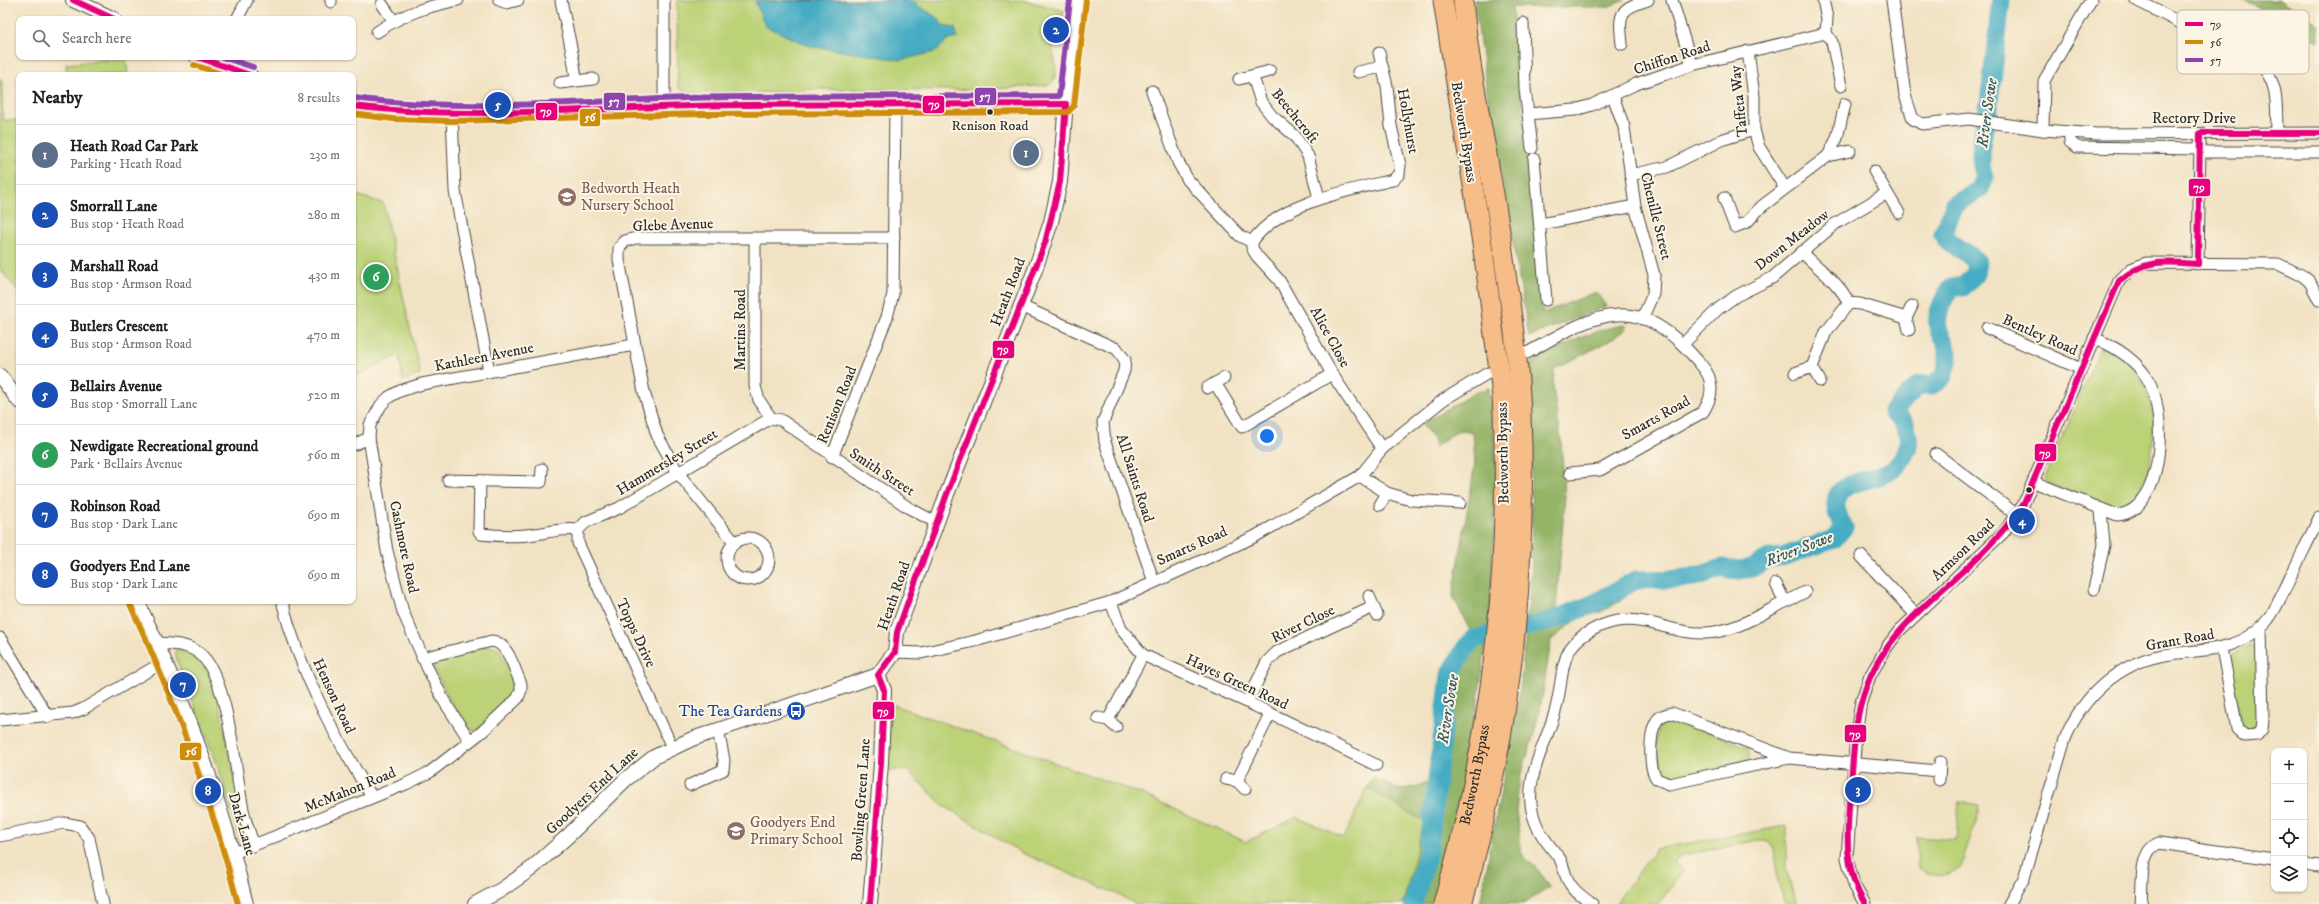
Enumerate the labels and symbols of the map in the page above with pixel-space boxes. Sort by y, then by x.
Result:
legend [2177,10,2309,74]
pin: 2 [1043,15,1069,45]
text: 79 [2210,18,2221,32]
text: 56 [2210,36,2222,50]
street label: Chiffon Road [1631,37,1713,79]
text: 57 [2210,54,2221,68]
street label: Taffeta Way [1726,64,1752,138]
water label: River Sowe [1972,76,2002,150]
street label: Bedworth Bypass [1447,80,1481,184]
street label: Beechcroft [1267,85,1323,147]
line badge: 57 [974,87,997,106]
street label: Hollyhurst [1393,87,1423,155]
pin: 5 [485,90,511,120]
text: 57 [978,90,991,104]
line badge: 57 [603,92,626,111]
text: 57 [607,95,620,109]
line badge: 79 [922,95,945,114]
text: 79 [928,98,940,112]
line badge: 79 [535,102,558,121]
text: 79 [540,105,552,119]
marker: Renison Road [985,107,995,117]
line badge: 56 [579,108,601,127]
street label: Rectory Drive [2152,109,2236,128]
text: 56 [583,111,597,125]
place label: Renison Road [952,117,1028,135]
pin: 1 [1013,138,1039,168]
street label: Chenille Street [1636,170,1676,262]
line badge: 79 [2188,178,2211,197]
place label: Bedworth Heath Nursery School [581,179,680,215]
text: 79 [2193,181,2205,195]
school or university icon: Bedworth Heath Nursery School [556,186,578,208]
street label: Down Meadow [1751,205,1833,275]
street label: Glebe Avenue [632,214,714,236]
street label: Heath Road [986,255,1030,329]
pin: 6 [363,262,389,292]
street label: Martins Road [731,289,750,371]
street label: Alice Close [1306,303,1354,371]
street label: Bentley Road [1999,310,2081,360]
street label: Kathleen Avenue [433,338,535,376]
line badge: 79 [992,340,1015,359]
text: 79 [997,343,1009,357]
street label: Renison Road [813,363,861,447]
street label: Smarts Road [1619,391,1694,445]
street label: Bedworth Bypass [1493,402,1513,504]
street label: Hammersley Street [613,424,721,500]
your location [1257,426,1277,446]
street label: All Saints Road [1112,431,1158,525]
line badge: 79 [2034,443,2057,462]
street label: Smith Street [846,444,918,500]
text: 79 [2039,447,2051,461]
unlabelled marker [2024,485,2034,495]
street label: Cashmore Road [385,499,423,595]
pin: 4 [2009,506,2035,536]
street label: Armson Road [1927,515,1999,585]
street label: Smarts Road [1154,522,1231,570]
water label: River Sowe [1762,527,1836,571]
street label: Heath Road [873,558,915,633]
street label: Topps Drive [612,596,660,670]
street label: River Close [1268,600,1338,648]
street label: Grant Road [2144,625,2216,655]
street label: Hayes Green Road [1183,650,1292,714]
street label: Henson Road [308,655,360,737]
pin: 7 [170,670,196,700]
water label: River Sowe [1432,672,1463,746]
bus stop icon: The Tea Gardens [785,700,807,722]
line badge: 79 [872,701,895,720]
place label: The Tea Gardens [679,702,782,721]
text: 79 [877,705,889,719]
street label: Bedworth Bypass [1455,723,1494,827]
line badge: 79 [1844,724,1867,743]
text: 79 [1849,728,1861,742]
street label: Bowling Green Lane [847,738,875,862]
line badge: 56 [179,742,202,761]
street label: Goodyers End Lane [542,743,642,839]
text: 56 [184,745,198,759]
street label: McMahon Road [301,763,399,817]
pin: 3 [1845,775,1871,805]
pin: 8 [195,776,221,806]
street label: Dark Lane [224,790,260,858]
place label: Goodyers End Primary School [750,813,843,849]
school or university icon: Goodyers End Primary School [725,820,747,842]

